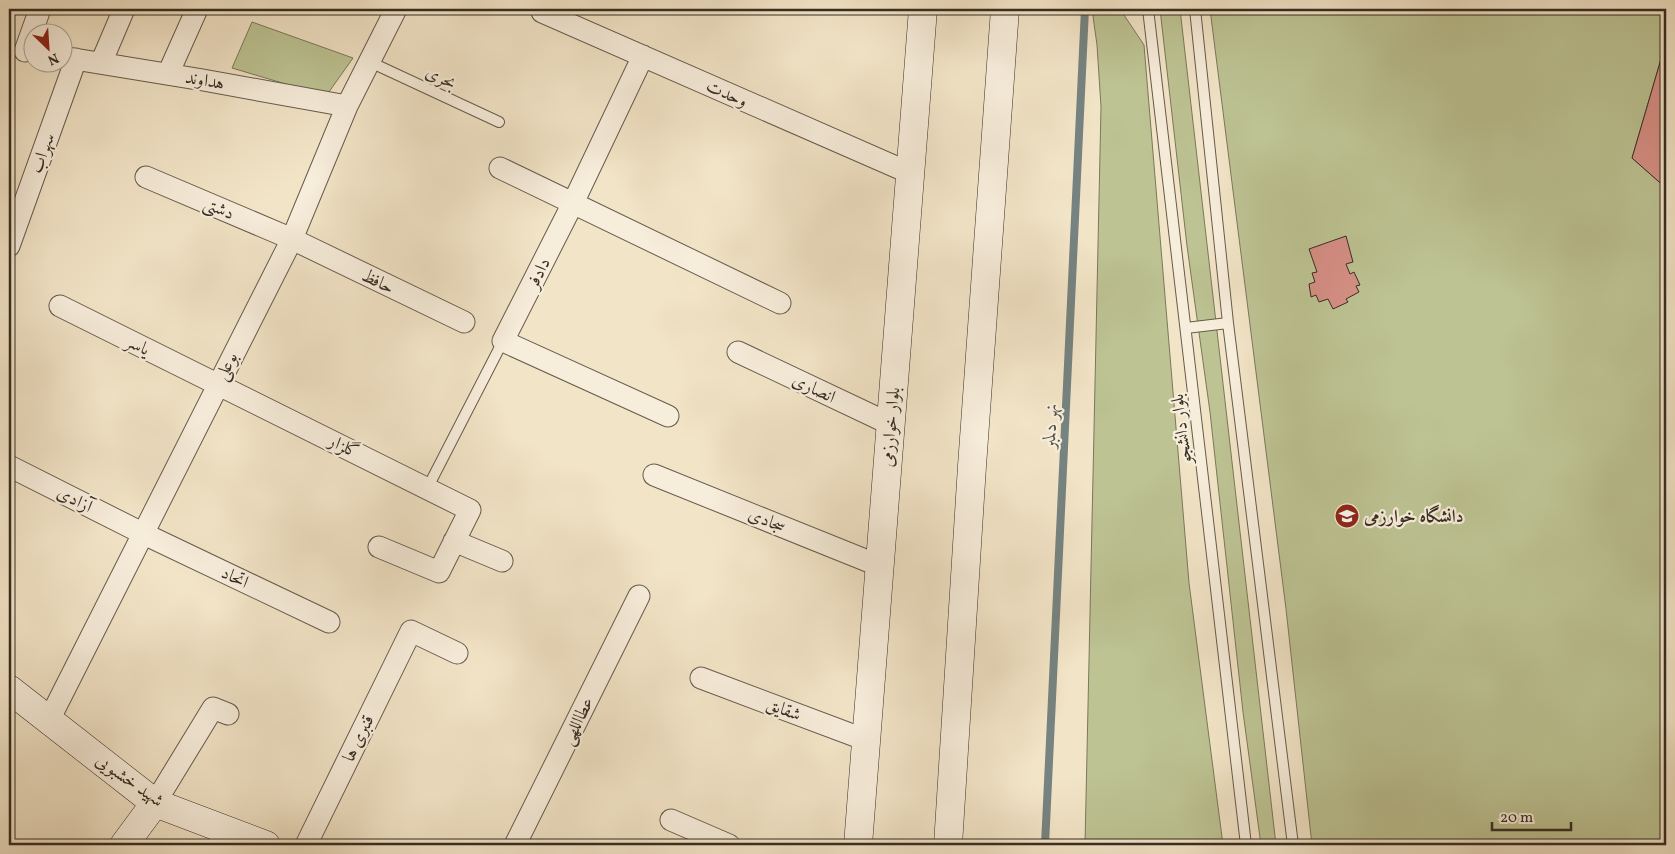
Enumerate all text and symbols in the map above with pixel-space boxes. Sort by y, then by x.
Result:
north arrow [22,22,72,72]
text: N [44,48,61,69]
street label: بحری [421,60,460,96]
street label: هداوند [183,66,226,97]
street label: وحدت [702,74,751,115]
street label: سهراب [25,130,62,177]
street label: دشتی [199,192,238,227]
street label: دادفر [520,254,558,295]
street label: حافظ [357,264,398,301]
street label: یاسر [119,329,155,363]
street label: بوعلی [210,348,245,385]
street label: انصاری [788,368,839,410]
street label: بلوار خوارزمی [876,386,907,468]
street label: بلوار دانشجو [1166,392,1199,467]
water label: نهر دلمبر [1037,403,1065,452]
street label: گلزار [322,428,363,465]
street label: آزادی [52,481,98,521]
street label: سجادی [744,503,789,540]
school or university icon: دانشگاه خوارزمی [1334,503,1360,529]
place label: دانشگاه خوارزمی [1363,504,1464,530]
street label: اتحاد [217,561,252,596]
street label: شقایق [762,692,805,728]
street label: عطااللهی [556,693,601,750]
street label: قنبری ها [337,711,381,766]
street label: شهید خشبویی [90,749,168,814]
scale bar [1492,799,1571,831]
text: 20 m [1500,808,1533,829]

